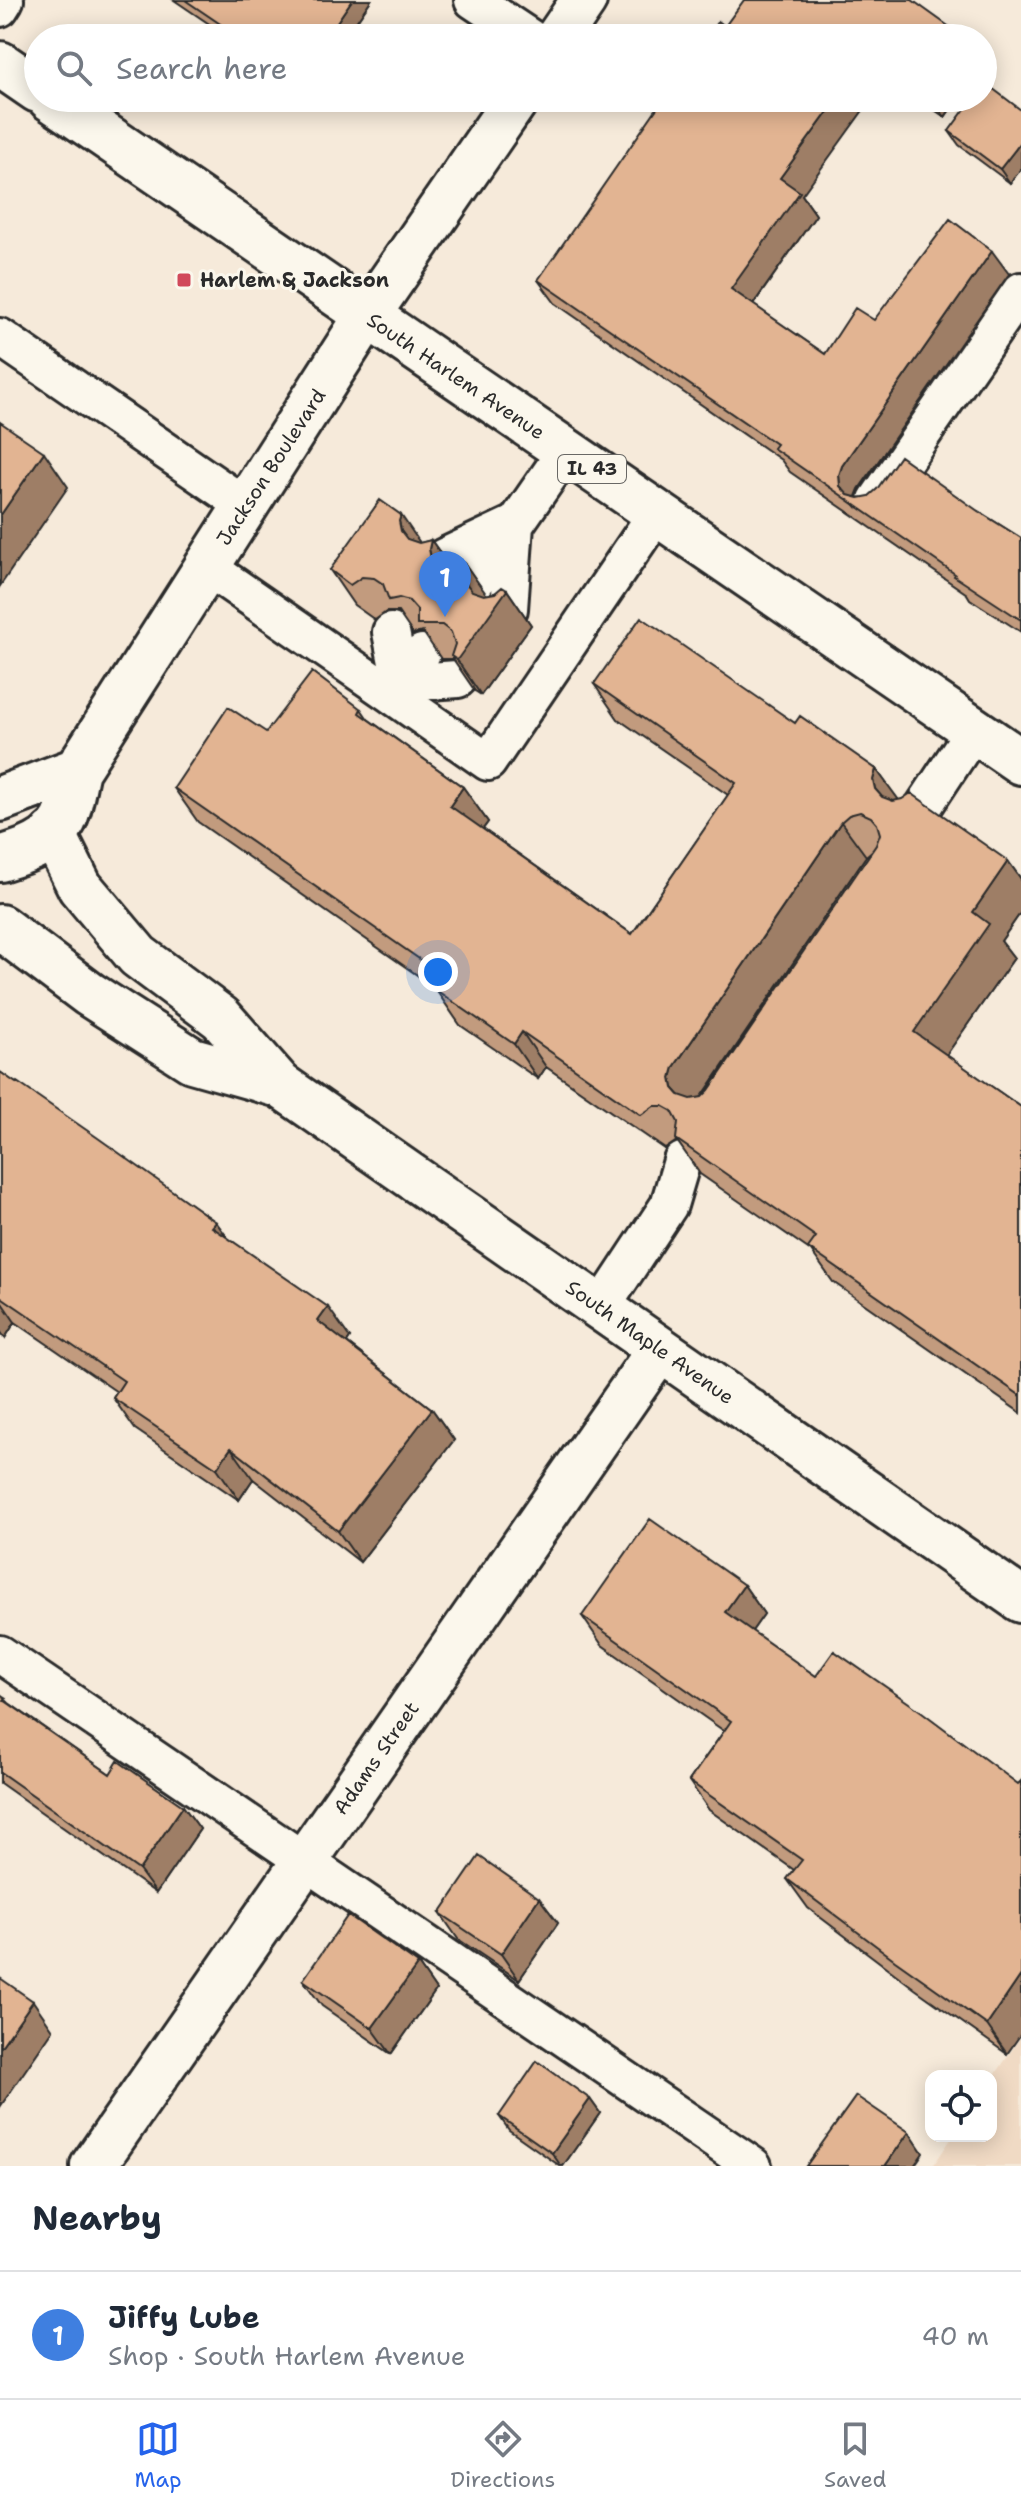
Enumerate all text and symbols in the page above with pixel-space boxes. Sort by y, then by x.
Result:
search box [24,24,997,112]
icon: search [52,46,96,90]
text: Search here [116,48,287,89]
place label: Harlem & Jackson [200,267,389,293]
marker: Harlem & Jackson [175,271,193,289]
street label: South Harlem Avenue [362,307,550,445]
street label: Jackson Boulevard [211,383,332,550]
road number: IL 43 [558,455,626,483]
pin: 1 [419,551,471,617]
your location [418,952,458,992]
street label: South Maple Avenue [561,1274,739,1410]
street label: Adams Street [327,1696,425,1820]
map controls [925,2070,997,2142]
button: locate [925,2070,997,2142]
text: Nearby [32,2195,162,2241]
text: Jiffy Lube [108,2297,260,2338]
text: 1 [52,2318,64,2353]
text: 40 m [922,2318,989,2353]
text: Shop · South Harlem Avenue [108,2338,466,2373]
tab: Map [134,2417,182,2494]
tab: Directions [450,2417,555,2494]
tab: Saved [824,2417,887,2494]

